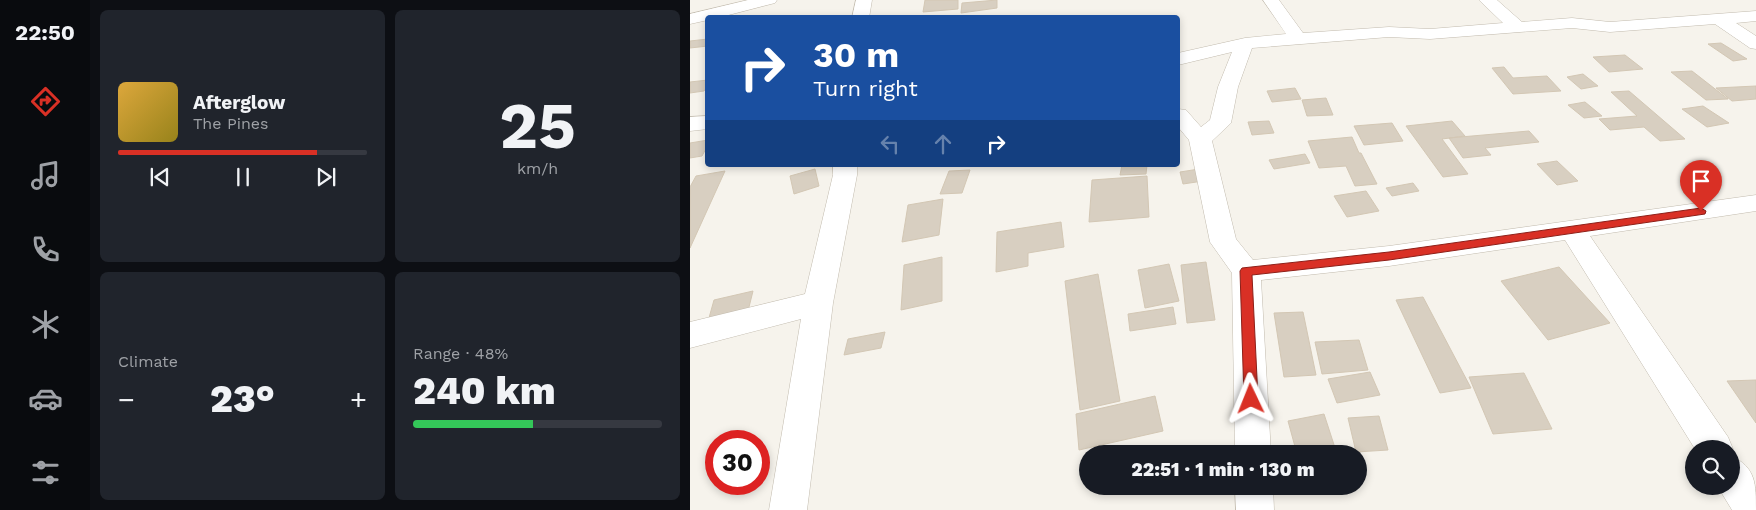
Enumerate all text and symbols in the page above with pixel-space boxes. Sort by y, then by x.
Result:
text: 22:50 [15,20,75,45]
text: 30 m [813,34,899,76]
icon: right [730,35,795,100]
text: Turn right [813,76,918,101]
icon: directions [28,84,63,119]
text: 25 [499,88,576,164]
text: Afterglow [193,91,285,114]
text: The Pines [193,114,269,133]
icon: left [876,130,904,158]
icon: ahead [929,130,957,158]
icon: right [982,130,1010,158]
icon: music [28,158,63,193]
text: km/h [517,159,558,178]
pin [1680,160,1722,211]
icon: previous [146,163,174,191]
icon: pause [229,163,257,191]
icon: next [312,163,340,191]
icon: arrive [1687,167,1715,195]
icon: phone [28,232,63,267]
icon: climate [28,307,63,342]
text: Range · 48% [413,344,508,363]
text: Climate [118,352,178,371]
text: 240 km [413,369,556,413]
position arrow [1224,372,1276,424]
text: 23° [210,377,275,421]
icon: car [28,381,63,416]
text: − [118,383,135,416]
text: + [350,383,367,416]
speed limit sign: 30 [705,430,770,495]
map controls [1685,440,1740,495]
button: search [1685,440,1740,495]
icon: filters [28,455,63,490]
text: 22:51 · 1 min · 130 m [1131,458,1315,481]

